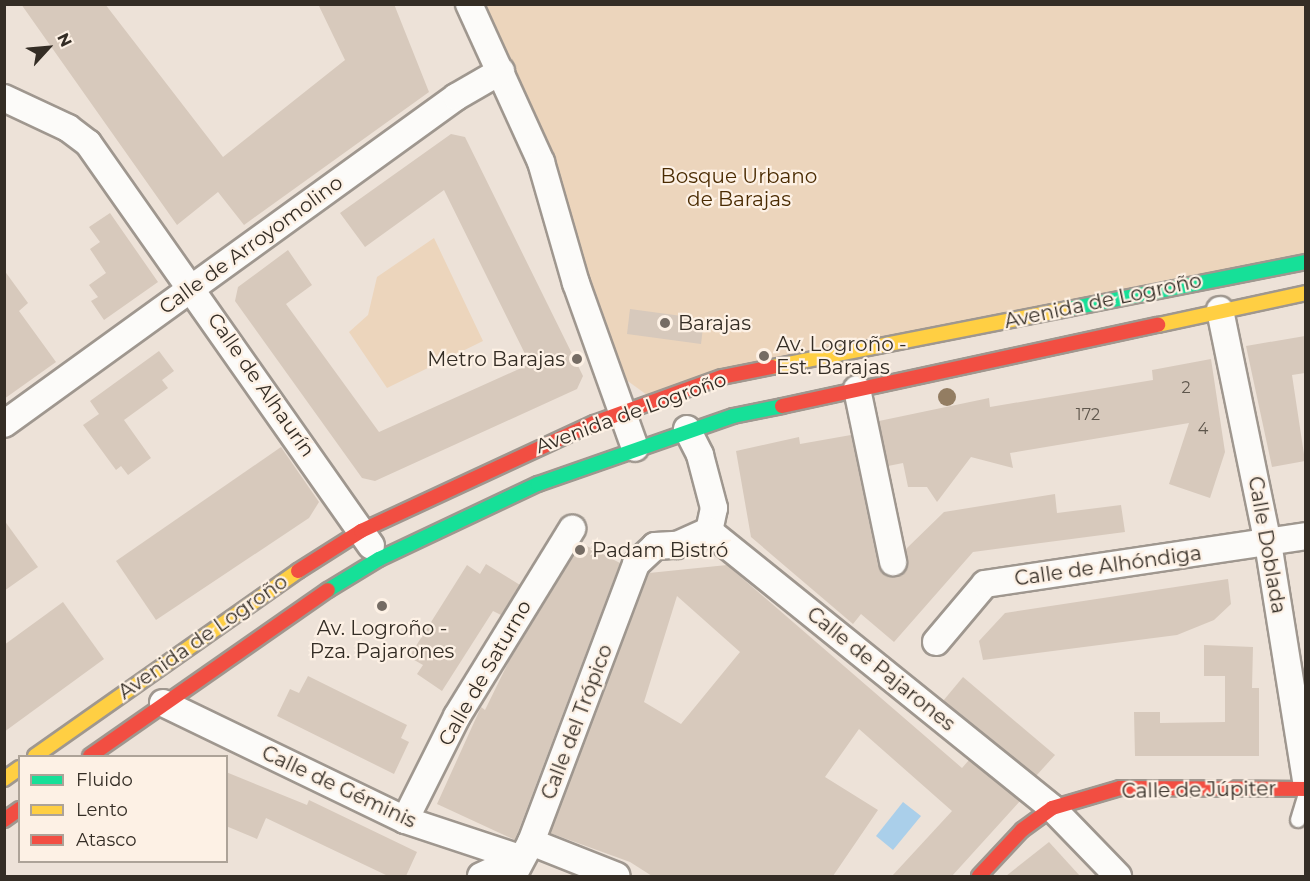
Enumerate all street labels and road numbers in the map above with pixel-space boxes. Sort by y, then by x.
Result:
street label: Calle de Arroyomolino [155,170,347,320]
street label: Avenida de Logroño [1002,268,1204,334]
street label: Calle de Alhaurín [202,308,320,462]
street label: Avenida de Logroño [532,367,730,459]
street label: Calle Doblada [1243,474,1291,616]
street label: Calle de Alhóndiga [1013,541,1203,591]
street label: Avenida de Logroño [114,570,292,704]
street label: Calle de Saturno [434,596,536,750]
street label: Calle de Pajarones [802,602,960,736]
street label: Calle del Trópico [536,641,618,803]
street label: Calle de Géminis [258,741,420,833]
street label: Calle de Júpiter [1121,777,1277,803]

